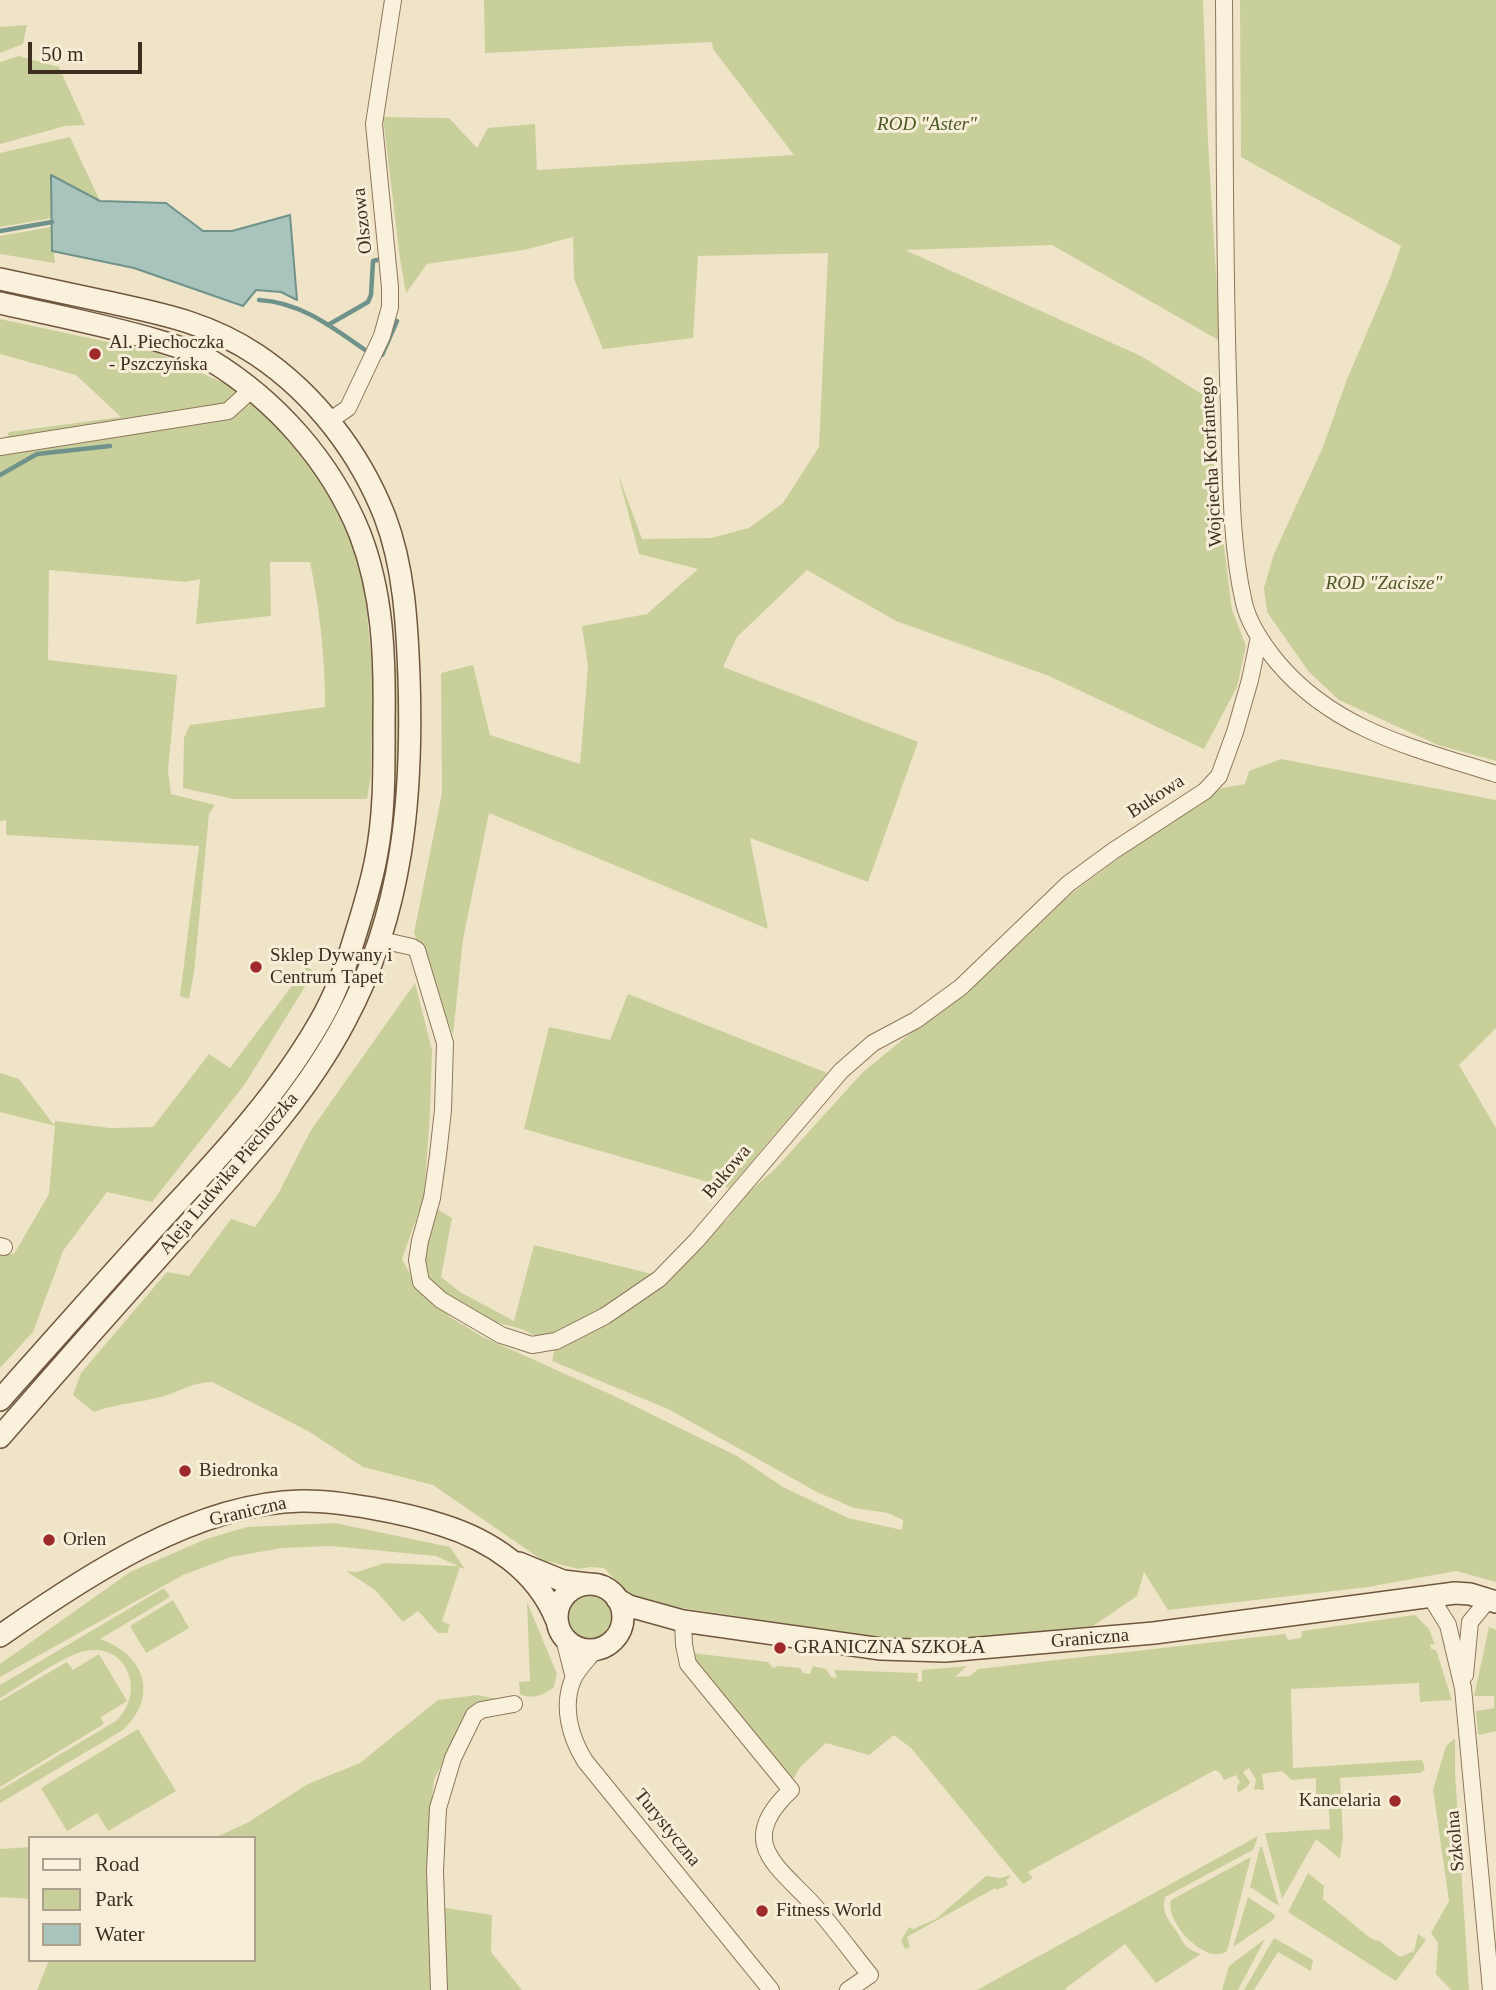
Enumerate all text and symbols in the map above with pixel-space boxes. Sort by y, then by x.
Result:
scale bar [32,28,145,72]
text: 50 m [41,42,84,66]
park label: ROD "Aster" [877,114,977,136]
street label: Olszowa [348,187,378,255]
place label: Al. Piechoczka - Pszczyńska [109,332,224,376]
marker: Al. Piechoczka - Pszczyńska [87,346,103,362]
street label: Wojciecha Korfantego [1196,376,1228,548]
park label: ROD "Zacisze" [1326,573,1442,595]
street label: Bukowa [1123,770,1189,824]
place label: Sklep Dywany i Centrum Tapet [270,945,392,989]
marker: Sklep Dywany i Centrum Tapet [248,959,264,975]
street label: Aleja Ludwika Piechoczka [154,1088,304,1260]
street label: Bukowa [698,1140,756,1204]
place label: Biedronka [199,1460,278,1482]
marker: Biedronka [177,1463,193,1479]
street label: Graniczna [207,1492,289,1532]
place label: Orlen [63,1529,106,1551]
marker: Orlen [41,1532,57,1548]
street label: Graniczna [1050,1624,1130,1654]
place label: GRANICZNA SZKOŁA [794,1637,986,1659]
marker: GRANICZNA SZKOŁA [772,1640,788,1656]
street label: Turystyczna [629,1785,705,1871]
place label: Kancelaria [1299,1790,1381,1812]
marker: Kancelaria [1387,1793,1403,1809]
street label: Szkolna [1442,1810,1470,1872]
legend [28,1836,256,1962]
text: Road [95,1852,139,1876]
text: Park [95,1887,134,1911]
place label: Fitness World [776,1900,882,1922]
marker: Fitness World [754,1903,770,1919]
text: Water [95,1922,145,1946]

